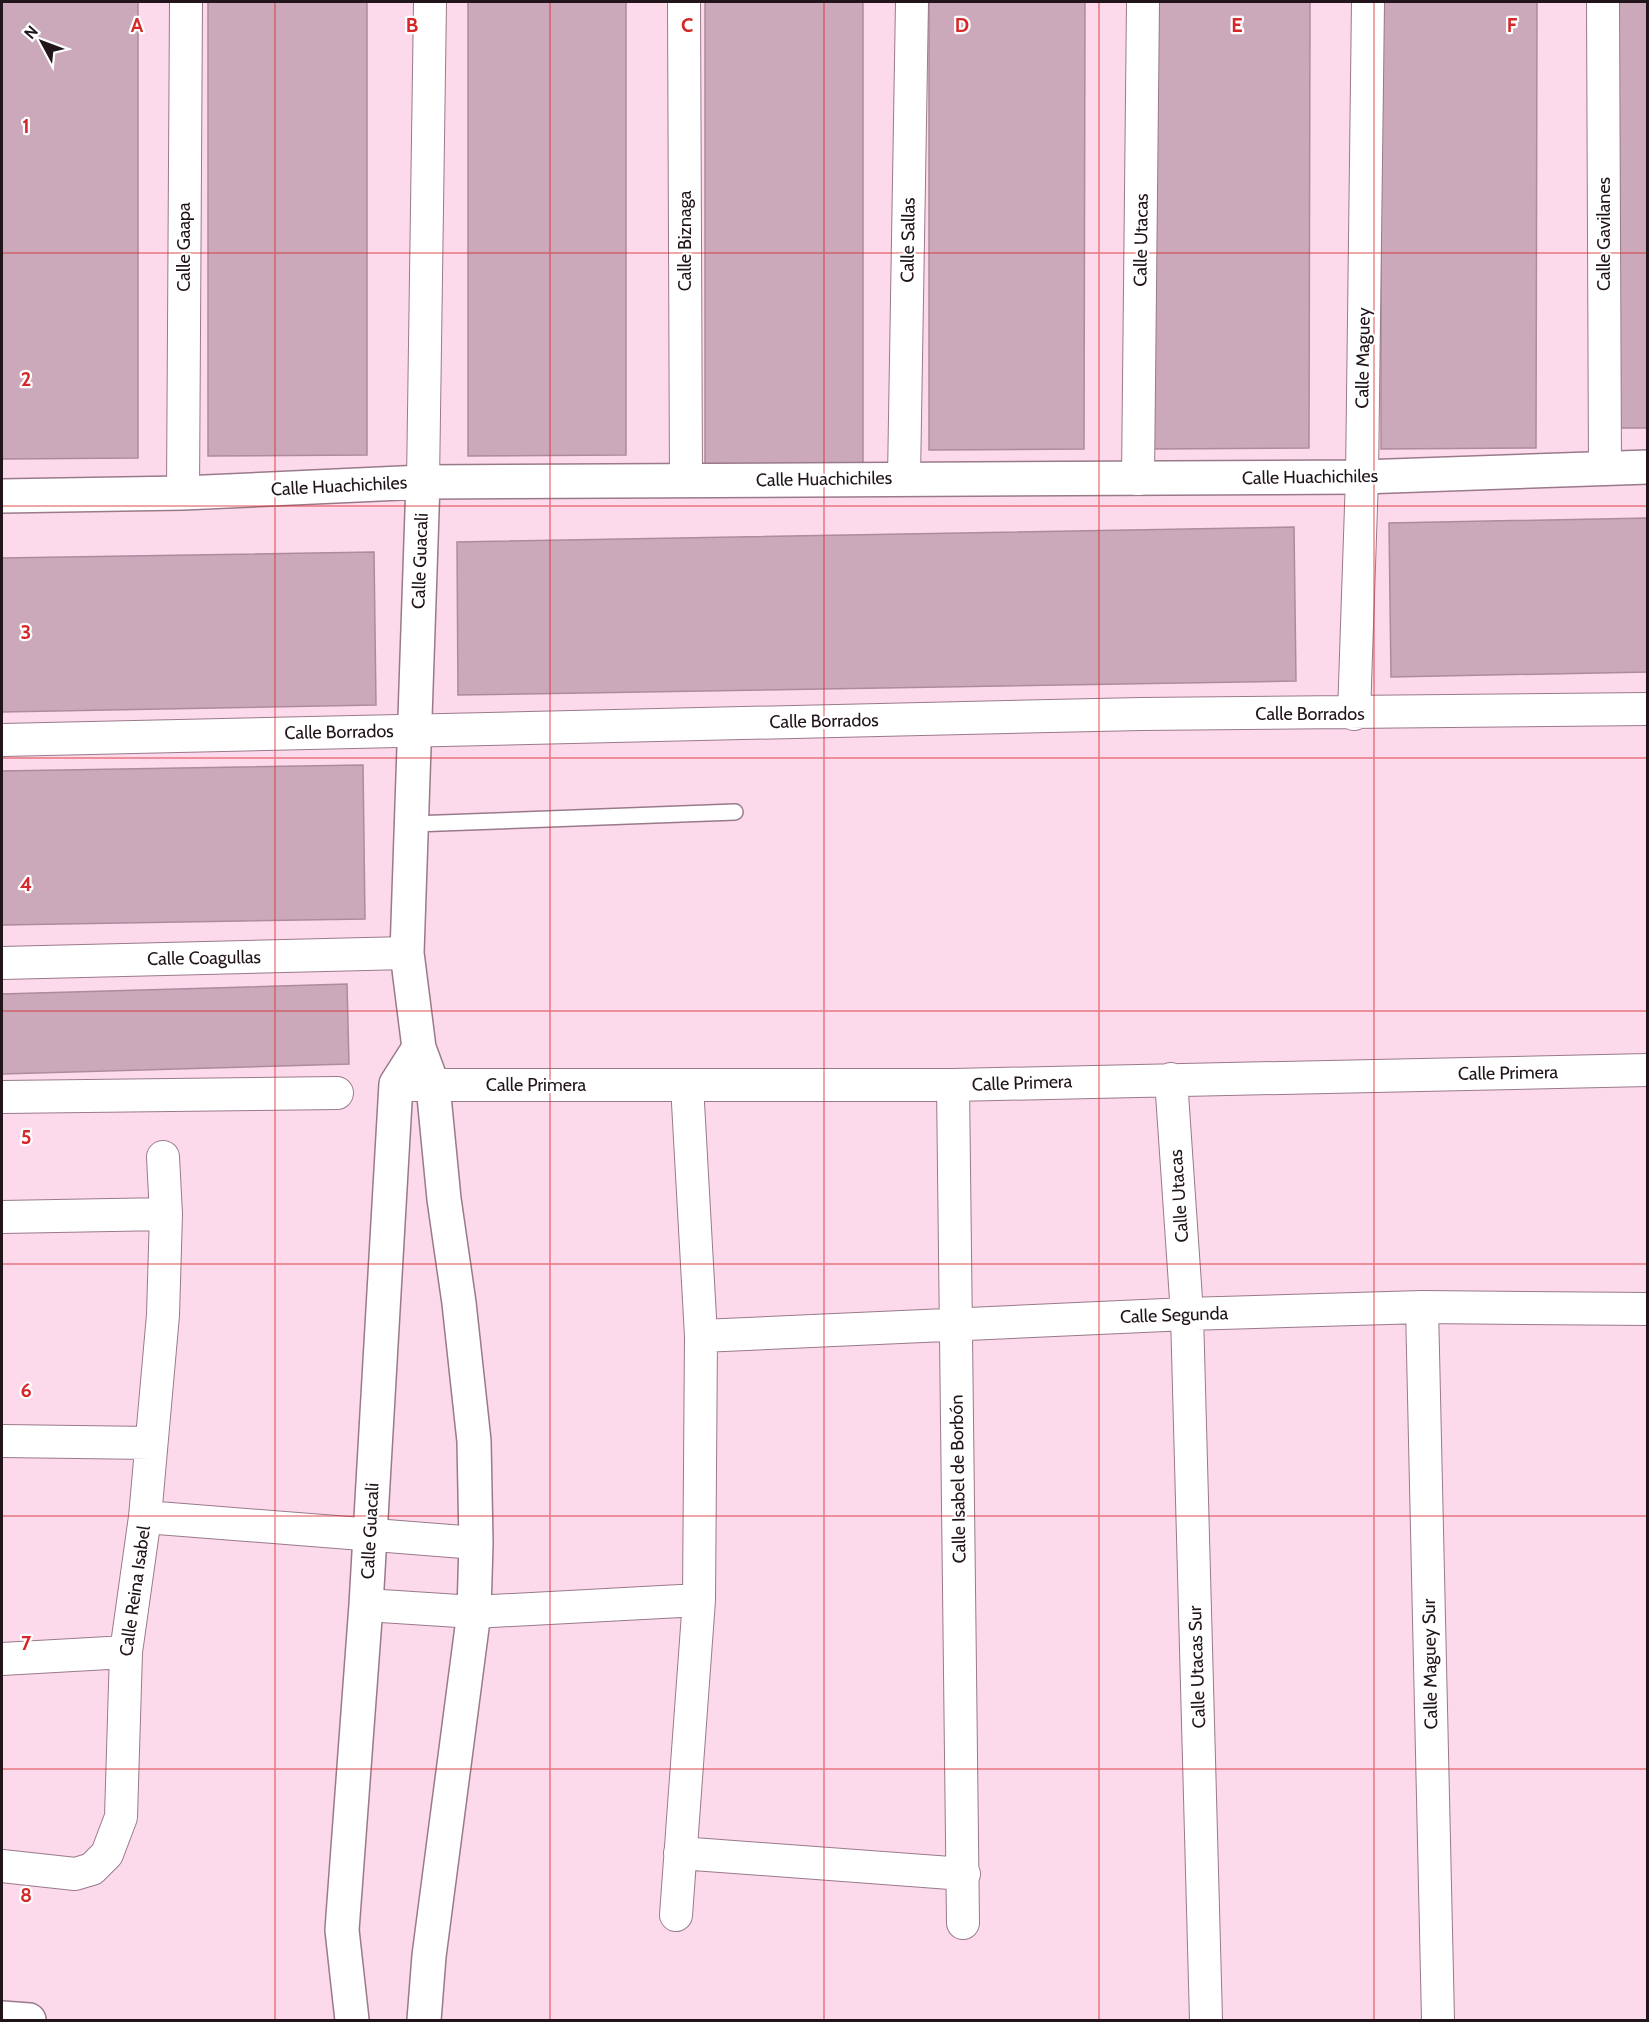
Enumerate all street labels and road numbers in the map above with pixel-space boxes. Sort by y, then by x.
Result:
street label: Calle Gavilanes [1593,177,1615,291]
street label: Calle Biznaga [674,190,696,291]
street label: Calle Utacas [1129,193,1153,287]
street label: Calle Sallas [896,197,920,283]
street label: Calle Gaapa [173,202,195,292]
street label: Calle Maguey [1351,307,1375,409]
street label: Calle Huachichiles [1242,465,1378,489]
street label: Calle Huachichiles [756,467,892,491]
street label: Calle Huachichiles [270,471,408,501]
street label: Calle Guacali [407,512,433,610]
street label: Calle Borrados [1255,703,1365,725]
street label: Calle Borrados [769,709,879,733]
street label: Calle Borrados [284,720,394,744]
street label: Calle Coagullas [147,946,261,970]
street label: Calle Primera [1458,1061,1559,1085]
street label: Calle Primera [972,1070,1073,1096]
street label: Calle Primera [486,1074,586,1096]
street label: Calle Utacas [1165,1149,1193,1243]
street label: Calle Segunda [1120,1302,1229,1328]
street label: Calle Isabel de Borbón [946,1394,970,1564]
street label: Calle Guacali [356,1482,384,1580]
street label: Calle Reina Isabel [115,1524,155,1658]
street label: Calle Maguey Sur [1418,1598,1442,1730]
street label: Calle Utacas Sur [1184,1605,1210,1729]

